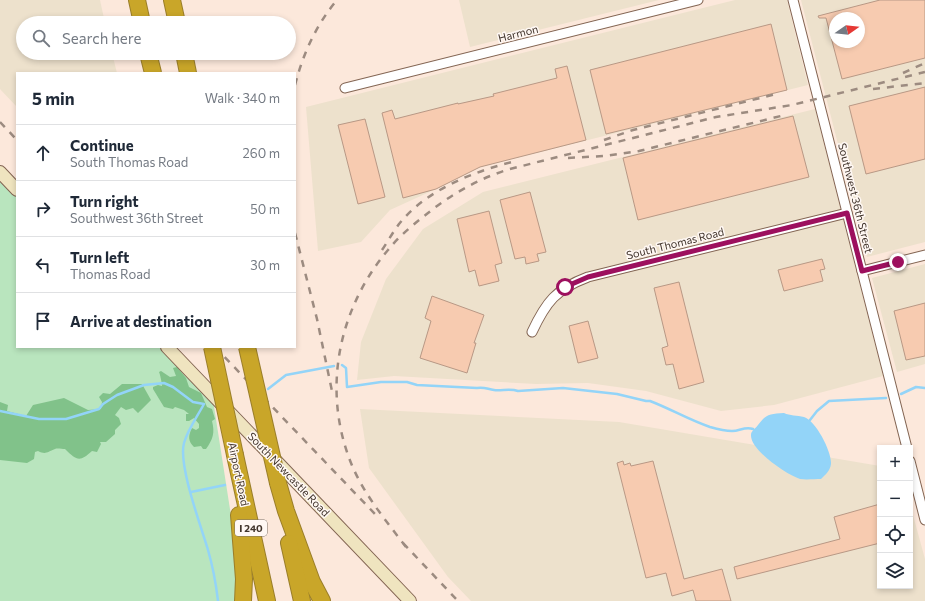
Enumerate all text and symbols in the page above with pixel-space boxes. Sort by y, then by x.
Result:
north arrow [829,12,865,48]
search box [16,16,296,60]
street label: Harmon [497,22,539,44]
icon: search [30,27,52,49]
text: Search here [62,29,141,47]
text: 5 min [32,88,75,109]
text: Walk · 340 m [205,90,280,106]
text: Continue [70,136,134,154]
icon: ahead [32,142,54,164]
street label: Southwest 36th Street [836,142,876,255]
text: 260 m [243,145,280,161]
text: South Thomas Road [70,154,188,170]
text: Turn right [70,192,139,210]
icon: right [32,198,54,220]
text: 50 m [250,201,280,217]
text: Southwest 36th Street [70,210,203,226]
street label: South Thomas Road [625,225,725,261]
text: Turn left [70,248,129,266]
route end [889,253,907,271]
icon: left [32,254,54,276]
text: 30 m [250,257,280,273]
text: Thomas Road [70,266,150,282]
route start [556,278,574,296]
icon: arrive [32,310,54,332]
text: Arrive at destination [70,312,212,330]
street label: South Newcastle Road [246,429,332,519]
street label: Airport Road [226,441,252,507]
map controls [877,445,913,589]
button: + [877,445,913,481]
button: − [877,481,913,517]
button: locate [877,517,913,553]
road number: I 240 [235,520,267,536]
button: layers [877,553,913,589]

